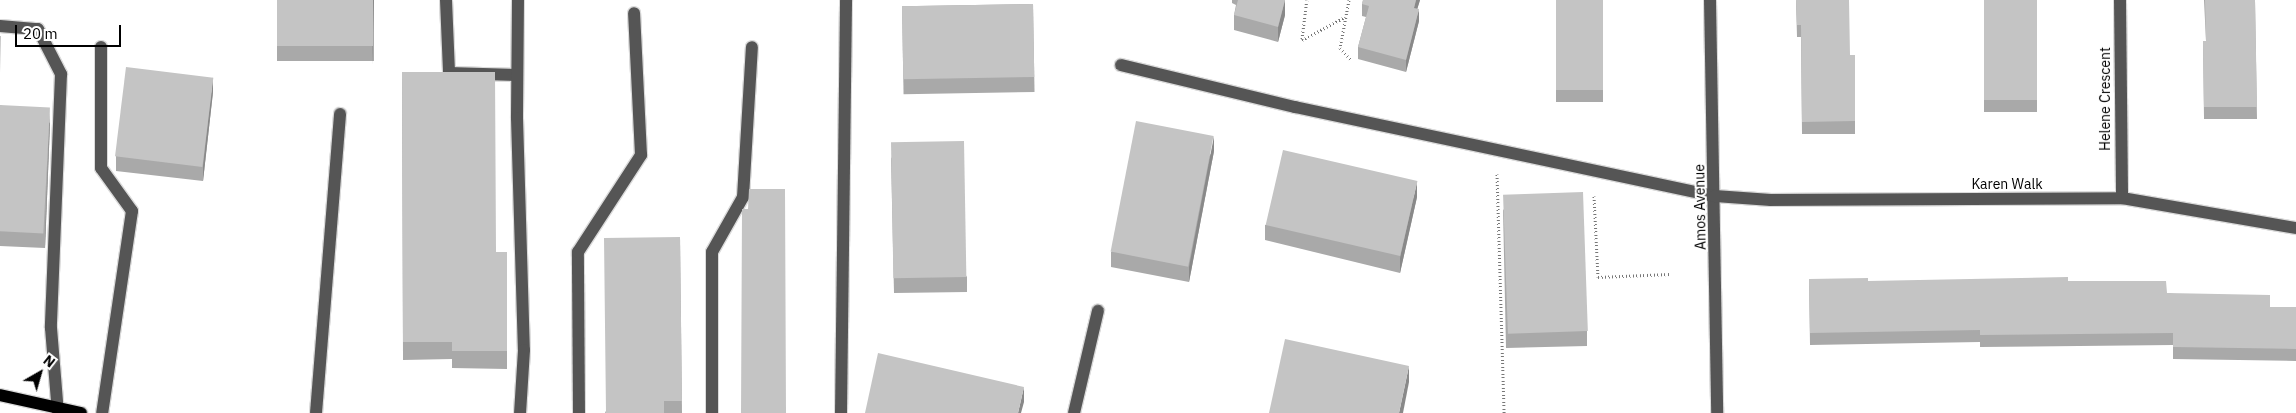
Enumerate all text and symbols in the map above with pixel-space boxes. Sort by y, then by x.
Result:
scale bar [18,15,124,47]
text: 20 m [23,24,58,43]
street label: Helene Crescent [2097,47,2113,151]
street label: Amos Avenue [1691,164,1709,250]
street label: Karen Walk [1971,176,2043,192]
north arrow [15,348,65,398]
text: N [40,351,59,371]

